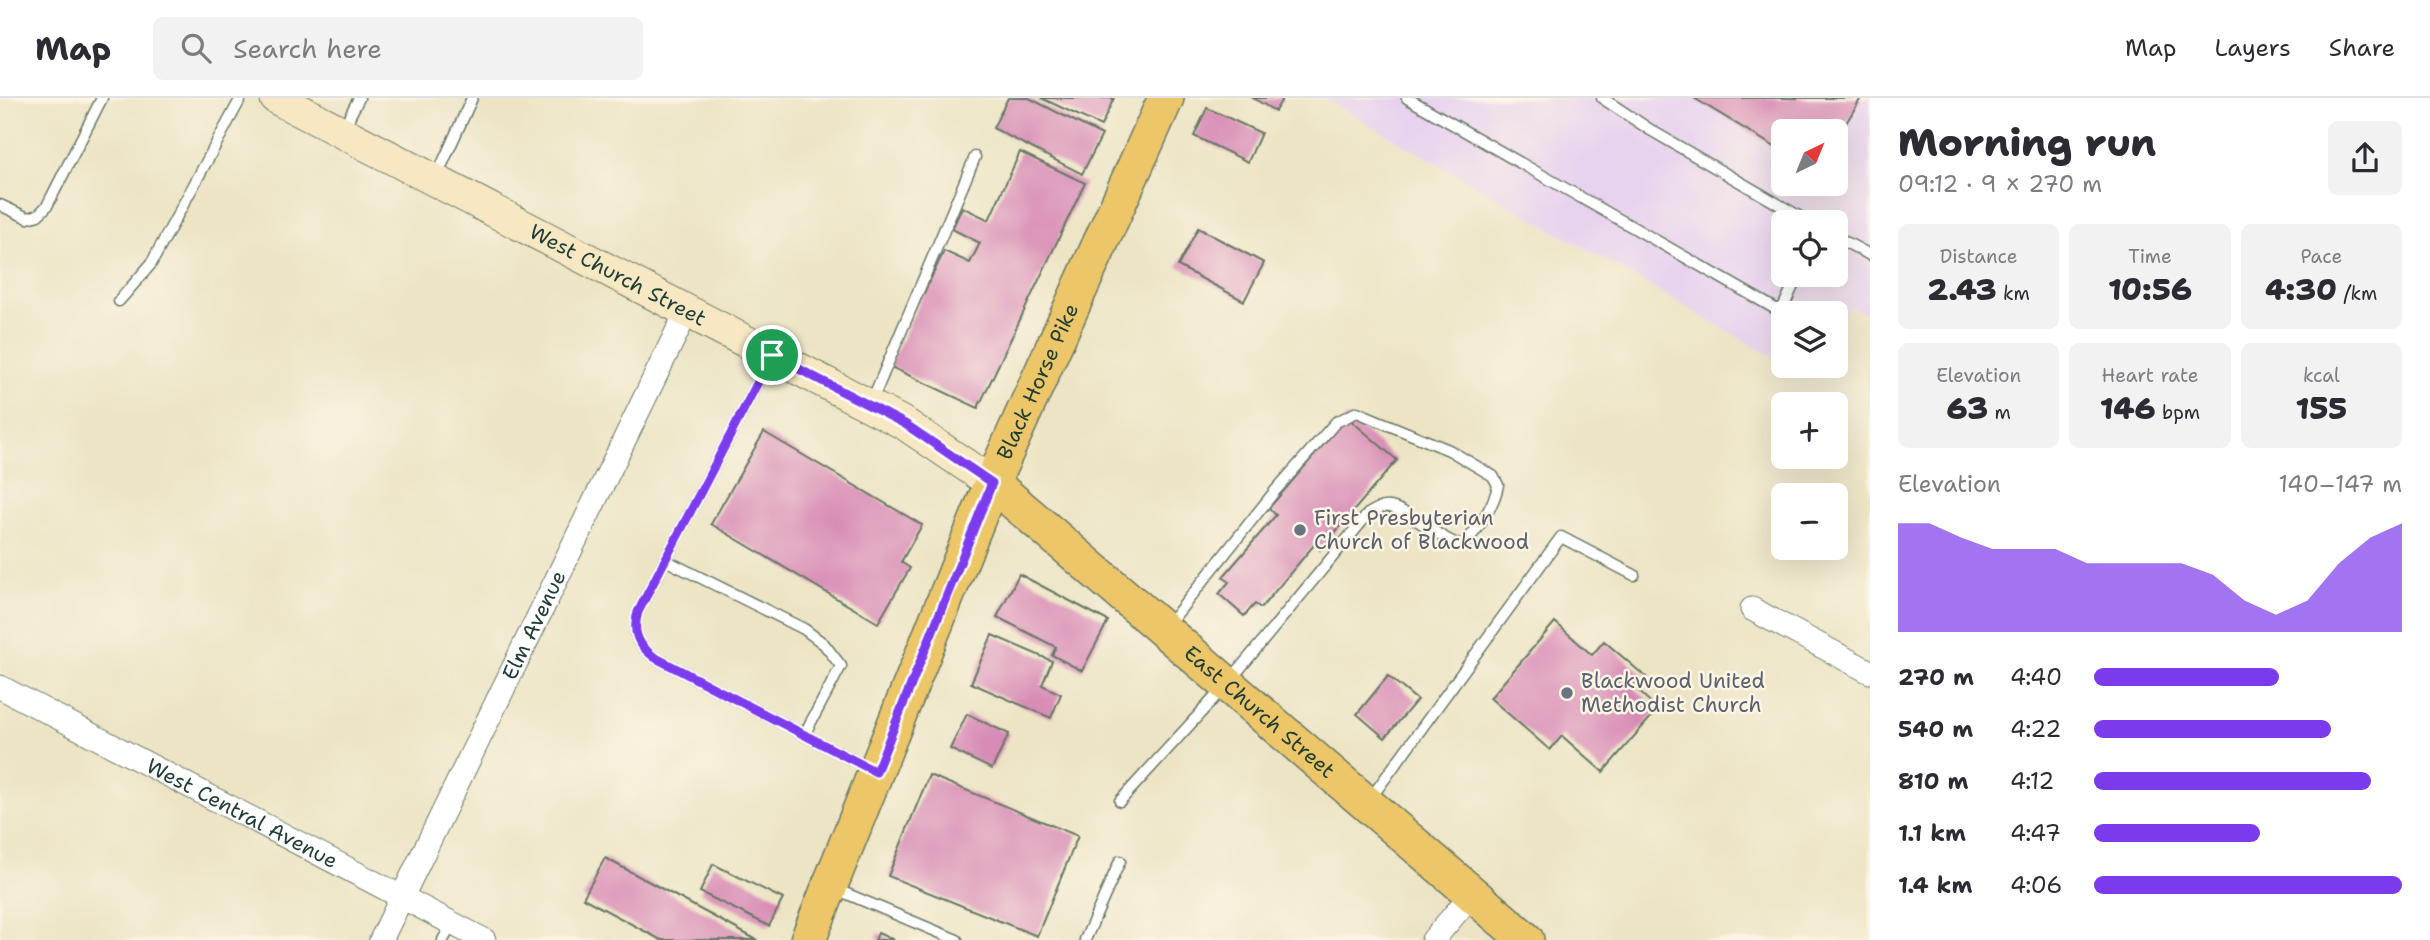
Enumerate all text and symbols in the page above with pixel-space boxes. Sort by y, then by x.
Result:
search box [153,17,643,80]
text: Map [35,26,111,71]
icon: search [177,29,215,67]
text: Search here [233,31,382,66]
text: Map [2125,32,2176,64]
text: Layers [2214,32,2291,64]
text: Share [2329,32,2395,64]
text: Morning run [1898,117,2156,168]
north arrow [1771,119,1848,196]
map controls [1771,119,1848,560]
button: share [2328,121,2402,195]
text: 09:12 · 9 × 270 m [1898,169,2102,199]
button: locate [1771,210,1848,287]
street label: West Church Street [524,218,711,333]
text: Distance [1940,244,2018,269]
text: Time [2128,244,2172,269]
text: Pace [2300,244,2342,269]
text: 2.43 [1927,269,1997,310]
text: 10:56 [2108,269,2192,310]
text: 4:30 [2265,269,2337,310]
text: km [1997,281,2030,306]
text: /km [2337,281,2377,306]
street label: Black Horse Pike [990,299,1085,464]
button: layers [1771,301,1848,378]
pin [742,325,802,385]
icon: arrive [753,336,791,374]
text: Elevation [1936,363,2021,388]
text: Heart rate [2102,363,2198,388]
text: kcal [2303,363,2340,388]
text: 63 [1947,388,1988,429]
text: 146 [2100,388,2155,429]
text: 155 [2295,388,2347,429]
button: + [1771,392,1848,469]
text: m [1988,400,2011,425]
text: bpm [2155,400,2200,425]
text: Elevation [1898,469,2001,499]
text: 140–147 m [2278,469,2402,499]
button: − [1771,483,1848,560]
place label: First Presbyterian Church of Blackwood [1314,504,1529,556]
marker: First Presbyterian Church of Blackwood [1292,522,1308,538]
street label: Elm Avenue [496,566,573,685]
street label: East Church Street [1178,639,1341,784]
text: 270 m [1898,662,1974,692]
text: 4:40 [2010,662,2062,692]
place label: Blackwood United Methodist Church [1581,667,1765,719]
marker: Blackwood United Methodist Church [1559,685,1575,701]
text: 540 m [1898,714,1973,744]
text: 4:22 [2010,714,2061,744]
street label: West Central Avenue [141,752,342,875]
text: 810 m [1898,766,1968,796]
text: 4:12 [2010,766,2054,796]
text: 1.1 km [1898,818,1966,848]
text: 4:47 [2010,818,2061,848]
text: 1.4 km [1898,870,1972,900]
text: 4:06 [2010,870,2062,900]

